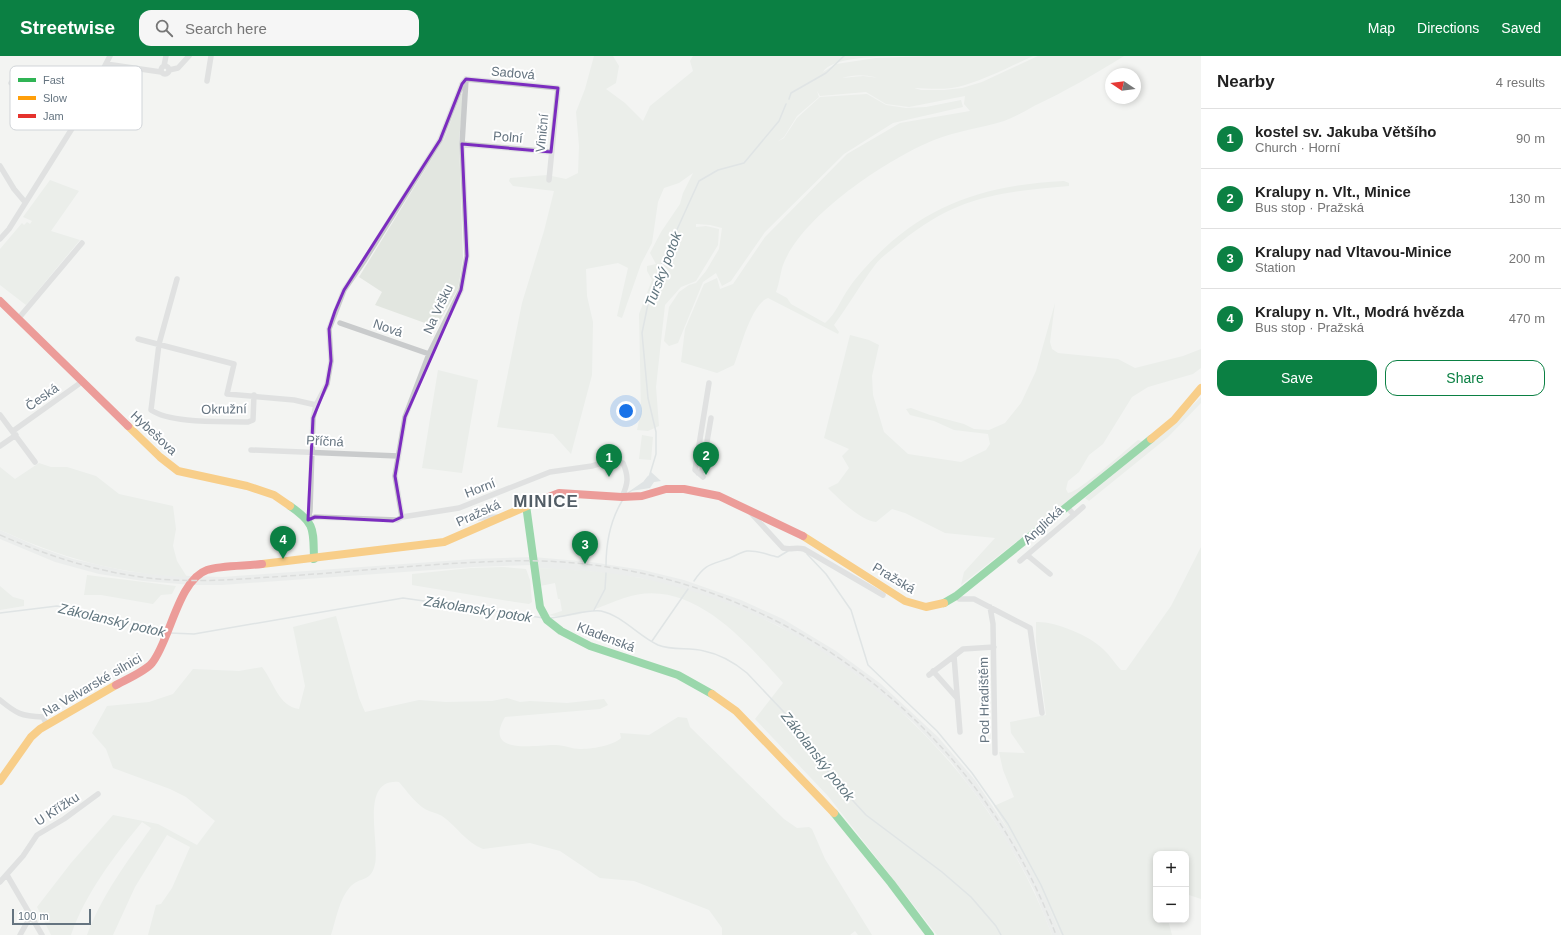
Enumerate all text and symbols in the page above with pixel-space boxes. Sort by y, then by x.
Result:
search box [139,10,419,46]
text: Streetwise [20,17,115,38]
icon: search [153,17,175,39]
text: Search here [185,20,267,37]
text: Map [1368,20,1395,36]
text: Directions [1417,20,1479,36]
text: Saved [1501,20,1541,36]
street label: Sadová [490,64,536,82]
legend [10,66,142,130]
north arrow [1105,68,1141,104]
text: Nearby [1217,72,1275,91]
text: Fast [43,74,64,86]
text: 4 results [1496,75,1545,90]
text: Slow [43,92,67,104]
text: Jam [43,110,64,122]
street label: Viniční [533,113,552,153]
text: kostel sv. Jakuba Většího [1255,123,1436,140]
street label: Polní [493,128,524,146]
text: 1 [1226,131,1234,146]
text: 90 m [1516,131,1545,146]
text: Church · Horní [1255,140,1340,155]
text: Kralupy n. Vlt., Minice [1255,183,1411,200]
text: 2 [1226,191,1234,206]
text: 130 m [1509,191,1545,206]
text: Bus stop · Pražská [1255,200,1364,215]
water label: Turský potok [641,228,685,309]
text: Kralupy nad Vltavou-Minice [1255,243,1452,260]
text: 3 [1226,251,1234,266]
text: 200 m [1509,251,1545,266]
text: Station [1255,260,1295,275]
street label: Na Vršku [420,282,456,336]
text: Kralupy n. Vlt., Modrá hvězda [1255,303,1464,320]
text: 4 [1226,311,1234,326]
text: 470 m [1509,311,1545,326]
street label: Nová [371,316,406,340]
text: Bus stop · Pražská [1255,320,1364,335]
button: Save [1217,360,1377,396]
button: Share [1385,360,1545,396]
street label: Česká [23,380,62,414]
street label: Okružní [201,401,247,417]
your location [616,401,636,421]
street label: Hybešova [128,408,181,459]
street label: Příčná [306,433,345,450]
pin: 2 [693,442,719,475]
pin: 1 [596,444,622,477]
street label: Horní [462,475,498,501]
district label: MINICE [513,492,579,511]
street label: Pražská [453,496,503,529]
street label: Anglická [1020,502,1067,547]
pin: 4 [270,526,296,559]
pin: 3 [572,531,598,564]
street label: Pražská [870,559,919,597]
water label: Zákolanský potok [422,592,534,626]
water label: Zákolanský potok [56,600,168,640]
street label: Kladenská [575,619,638,655]
street label: Na Velvarské silnici [40,650,144,719]
street label: Pod Hradištěm [976,657,992,743]
water label: Zákolanský potok [778,707,858,805]
street label: U Křížku [32,789,82,829]
map controls [1153,851,1189,923]
button: + [1153,851,1189,887]
button: − [1153,887,1189,923]
scale bar [12,907,91,926]
text: 100 m [18,910,49,922]

